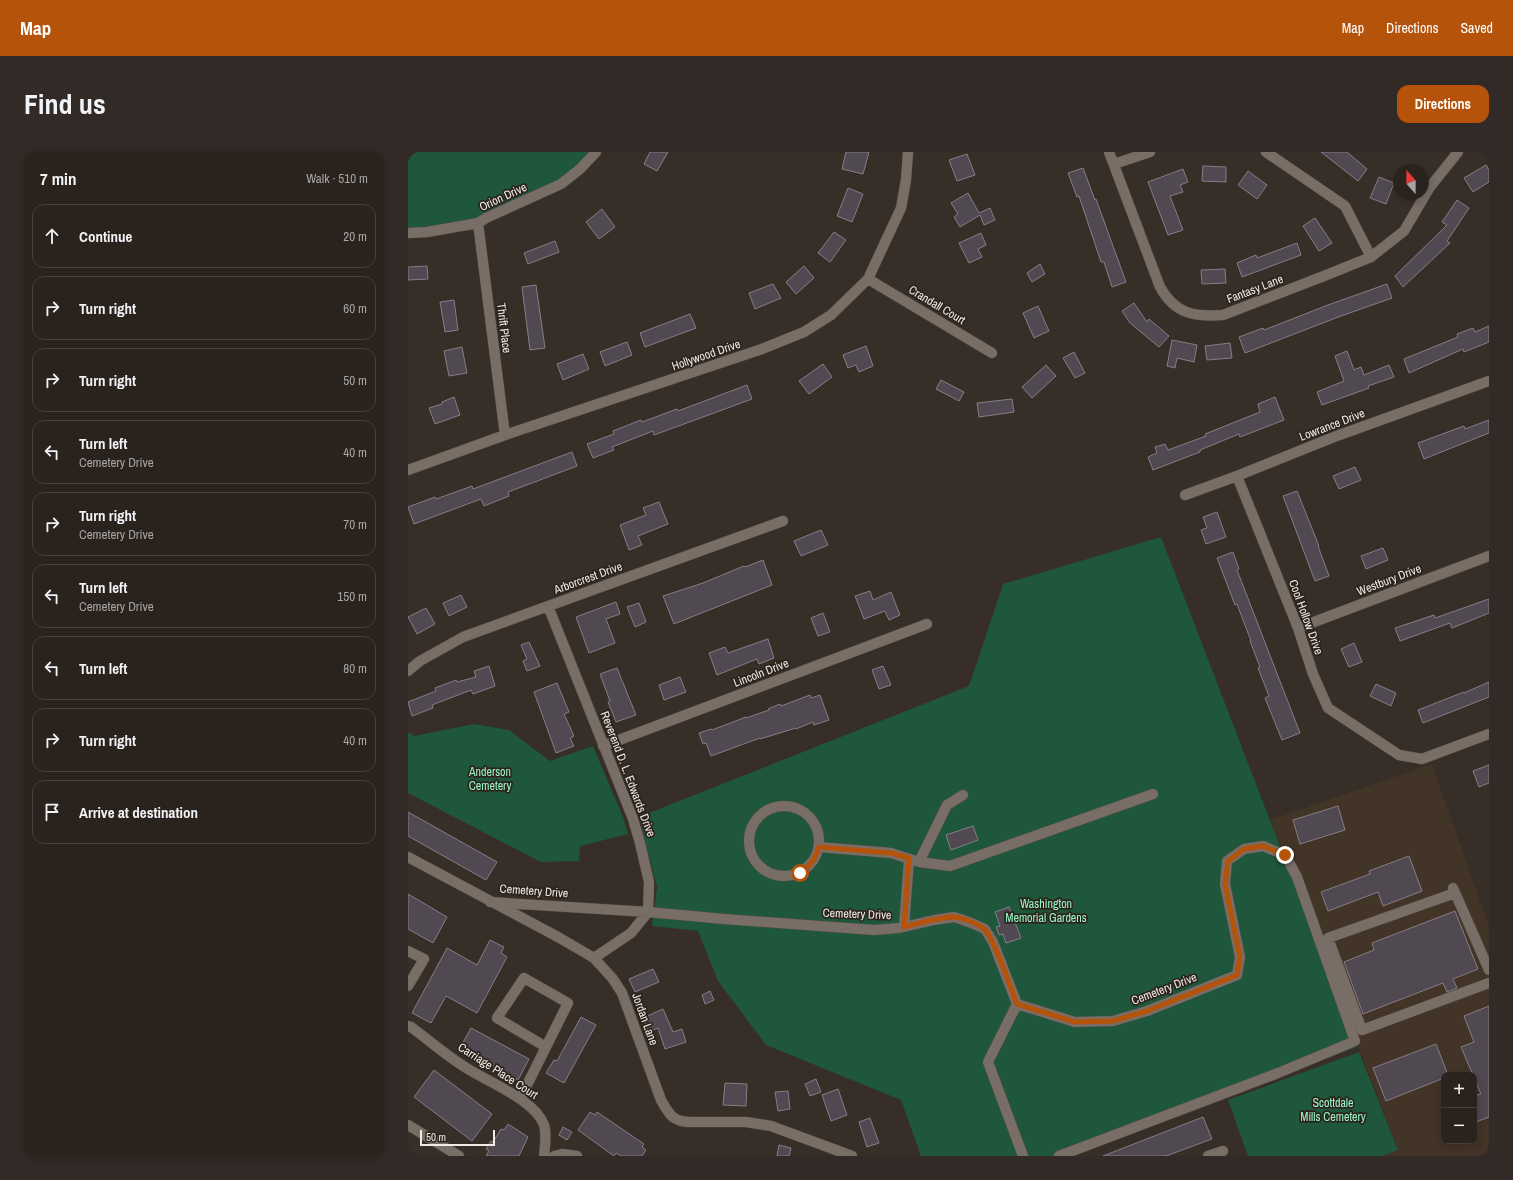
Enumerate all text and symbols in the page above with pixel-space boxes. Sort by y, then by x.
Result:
text: Map [20,15,51,41]
text: Map [1342,19,1364,37]
text: Directions [1386,19,1438,37]
text: Saved [1460,19,1493,37]
text: Find us [24,85,106,123]
button: Directions [1397,85,1489,123]
north arrow [1393,164,1429,200]
text: 7 min [40,167,76,190]
text: Walk · 510 m [306,170,368,187]
street label: Orion Drive [477,179,529,215]
icon: ahead [41,225,63,247]
text: Continue [79,226,132,247]
text: 20 m [343,228,367,245]
street label: Fantasy Lane [1225,271,1285,307]
street label: Crandall Court [906,282,969,328]
icon: right [41,297,63,319]
text: Turn right [79,298,136,319]
text: 60 m [343,300,367,317]
street label: Thrift Place [493,302,515,354]
street label: Hollywood Drive [670,336,742,374]
icon: right [41,369,63,391]
text: Turn right [79,370,136,391]
text: 50 m [343,372,367,389]
street label: Lowrance Drive [1297,405,1367,445]
text: Turn left [79,433,127,454]
icon: left [41,441,63,463]
text: 40 m [343,444,367,461]
text: Cemetery Drive [79,454,154,471]
text: Turn right [79,505,136,526]
icon: right [41,513,63,535]
text: 70 m [343,516,367,533]
text: Cemetery Drive [79,526,154,543]
street label: Arborcrest Drive [551,558,624,598]
street label: Westbury Drive [1355,560,1423,600]
text: Turn left [79,577,127,598]
street label: Cool Hollow Drive [1285,577,1327,657]
icon: left [41,585,63,607]
text: 150 m [337,588,367,605]
text: Cemetery Drive [79,598,154,615]
street label: Lincoln Drive [731,655,791,691]
icon: left [41,657,63,679]
text: Turn left [79,658,127,679]
text: 80 m [343,660,367,677]
street label: Reverend D. L. Edwards Drive [597,709,659,839]
icon: right [41,729,63,751]
text: Turn right [79,730,136,751]
text: 40 m [343,732,367,749]
park label: Anderson Cemetery [468,764,511,794]
icon: arrive [41,801,63,823]
text: Arrive at destination [79,802,198,823]
route end [1276,846,1294,864]
route start [791,864,809,882]
street label: Cemetery Drive [499,881,569,901]
park label: Washington Memorial Gardens [1005,896,1087,926]
street label: Cemetery Drive [822,905,892,923]
street label: Cemetery Drive [1129,969,1199,1009]
street label: Jordan Lane [628,991,662,1047]
street label: Carriage Place Court [455,1039,541,1103]
map controls [1441,1072,1477,1144]
button: + [1441,1072,1477,1108]
park label: Scottdale Mills Cemetery [1300,1095,1366,1125]
button: − [1441,1108,1477,1144]
scale bar [420,1128,495,1147]
text: 50 m [426,1130,446,1144]

